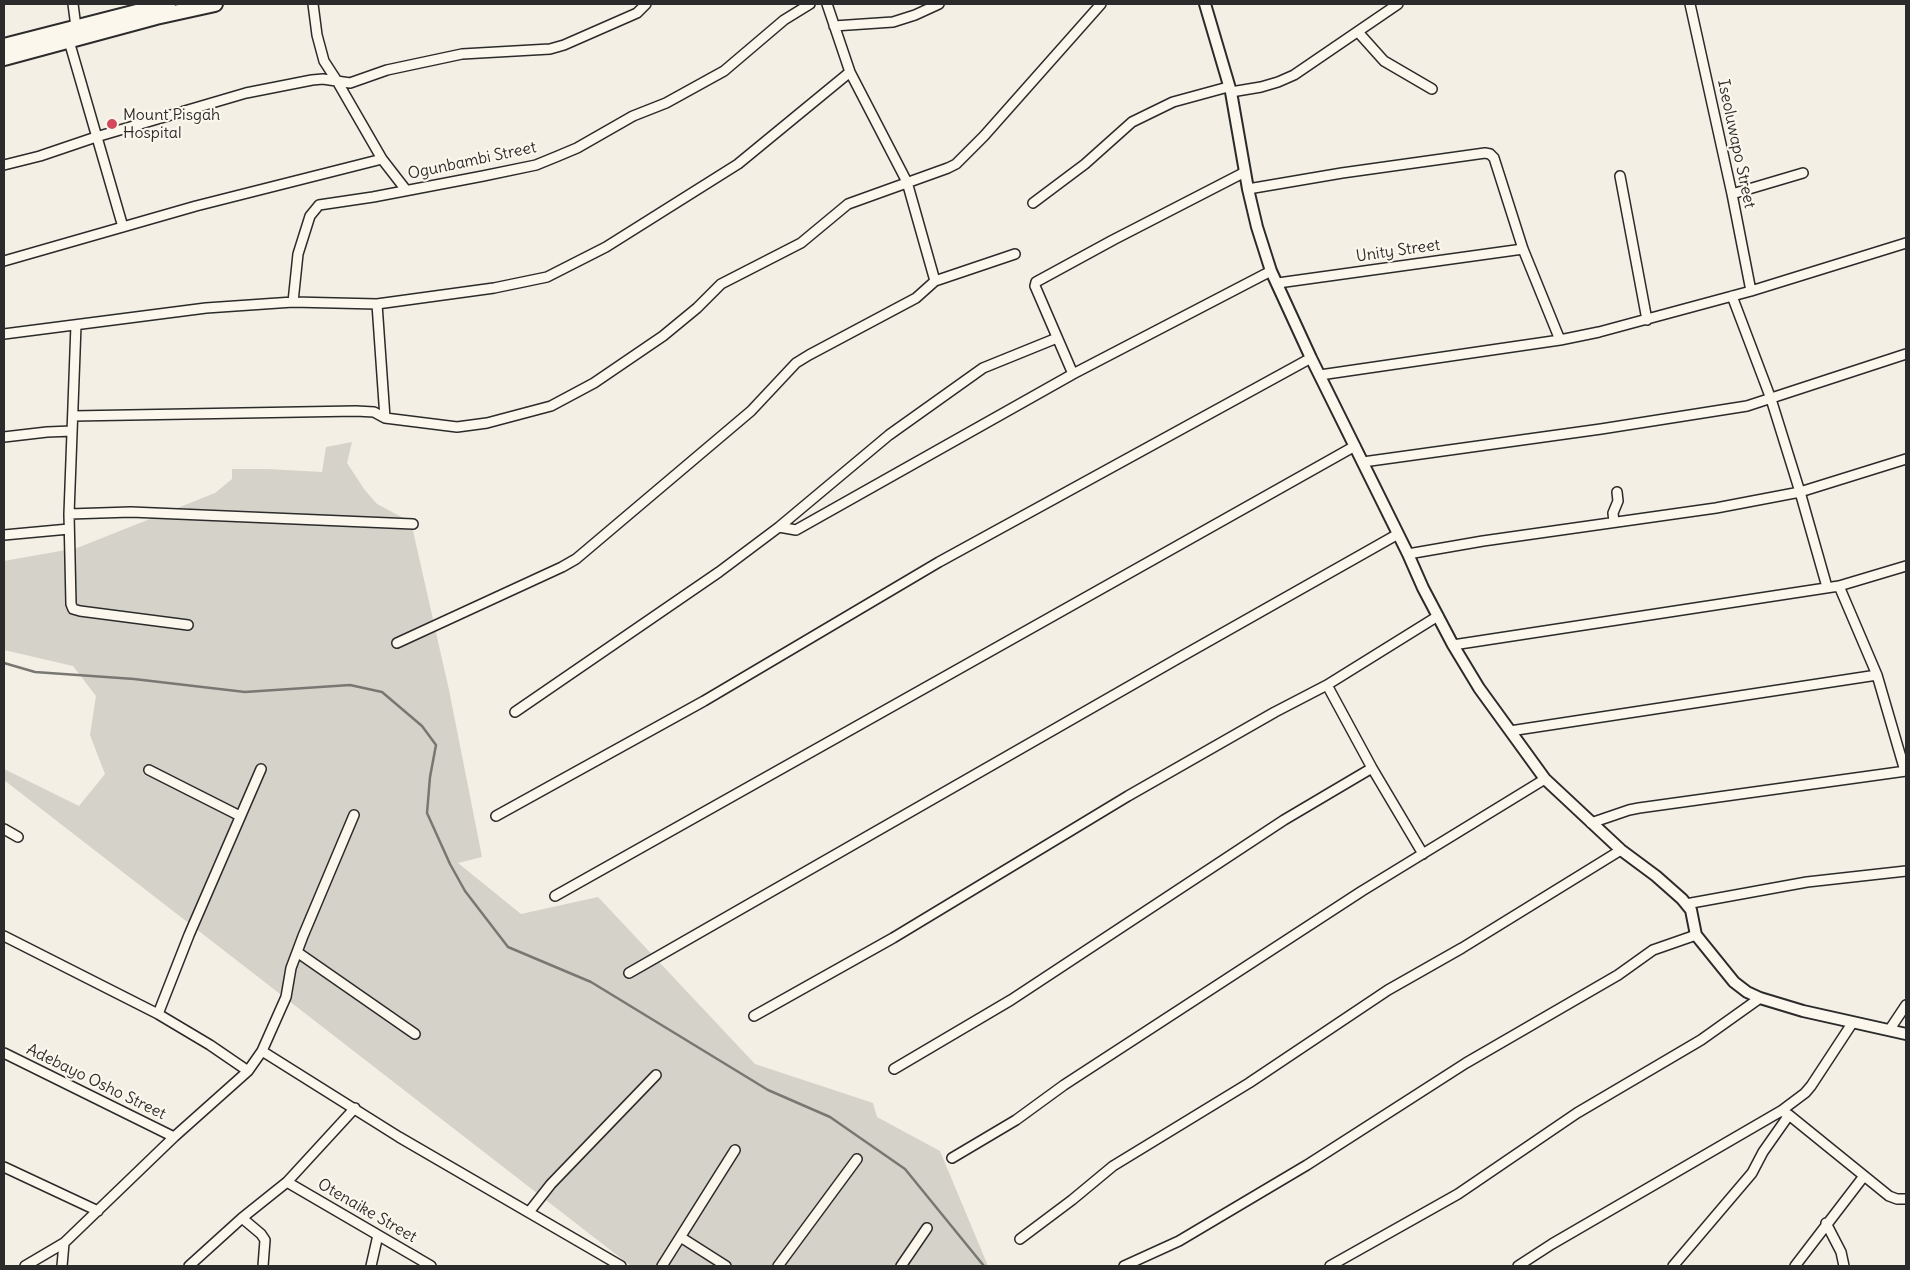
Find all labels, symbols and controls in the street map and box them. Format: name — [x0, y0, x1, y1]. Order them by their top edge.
street label: Iseoluwapo Street — [1713, 78, 1759, 210]
place label: Mount Pisgah Hospital — [123, 105, 220, 143]
marker: Mount Pisgah Hospital — [105, 117, 119, 131]
street label: Ogunbambi Street — [406, 138, 538, 184]
street label: Unity Street — [1355, 236, 1441, 266]
street label: Adebayo Osho Street — [23, 1040, 169, 1124]
street label: Otenaike Street — [314, 1175, 420, 1247]

